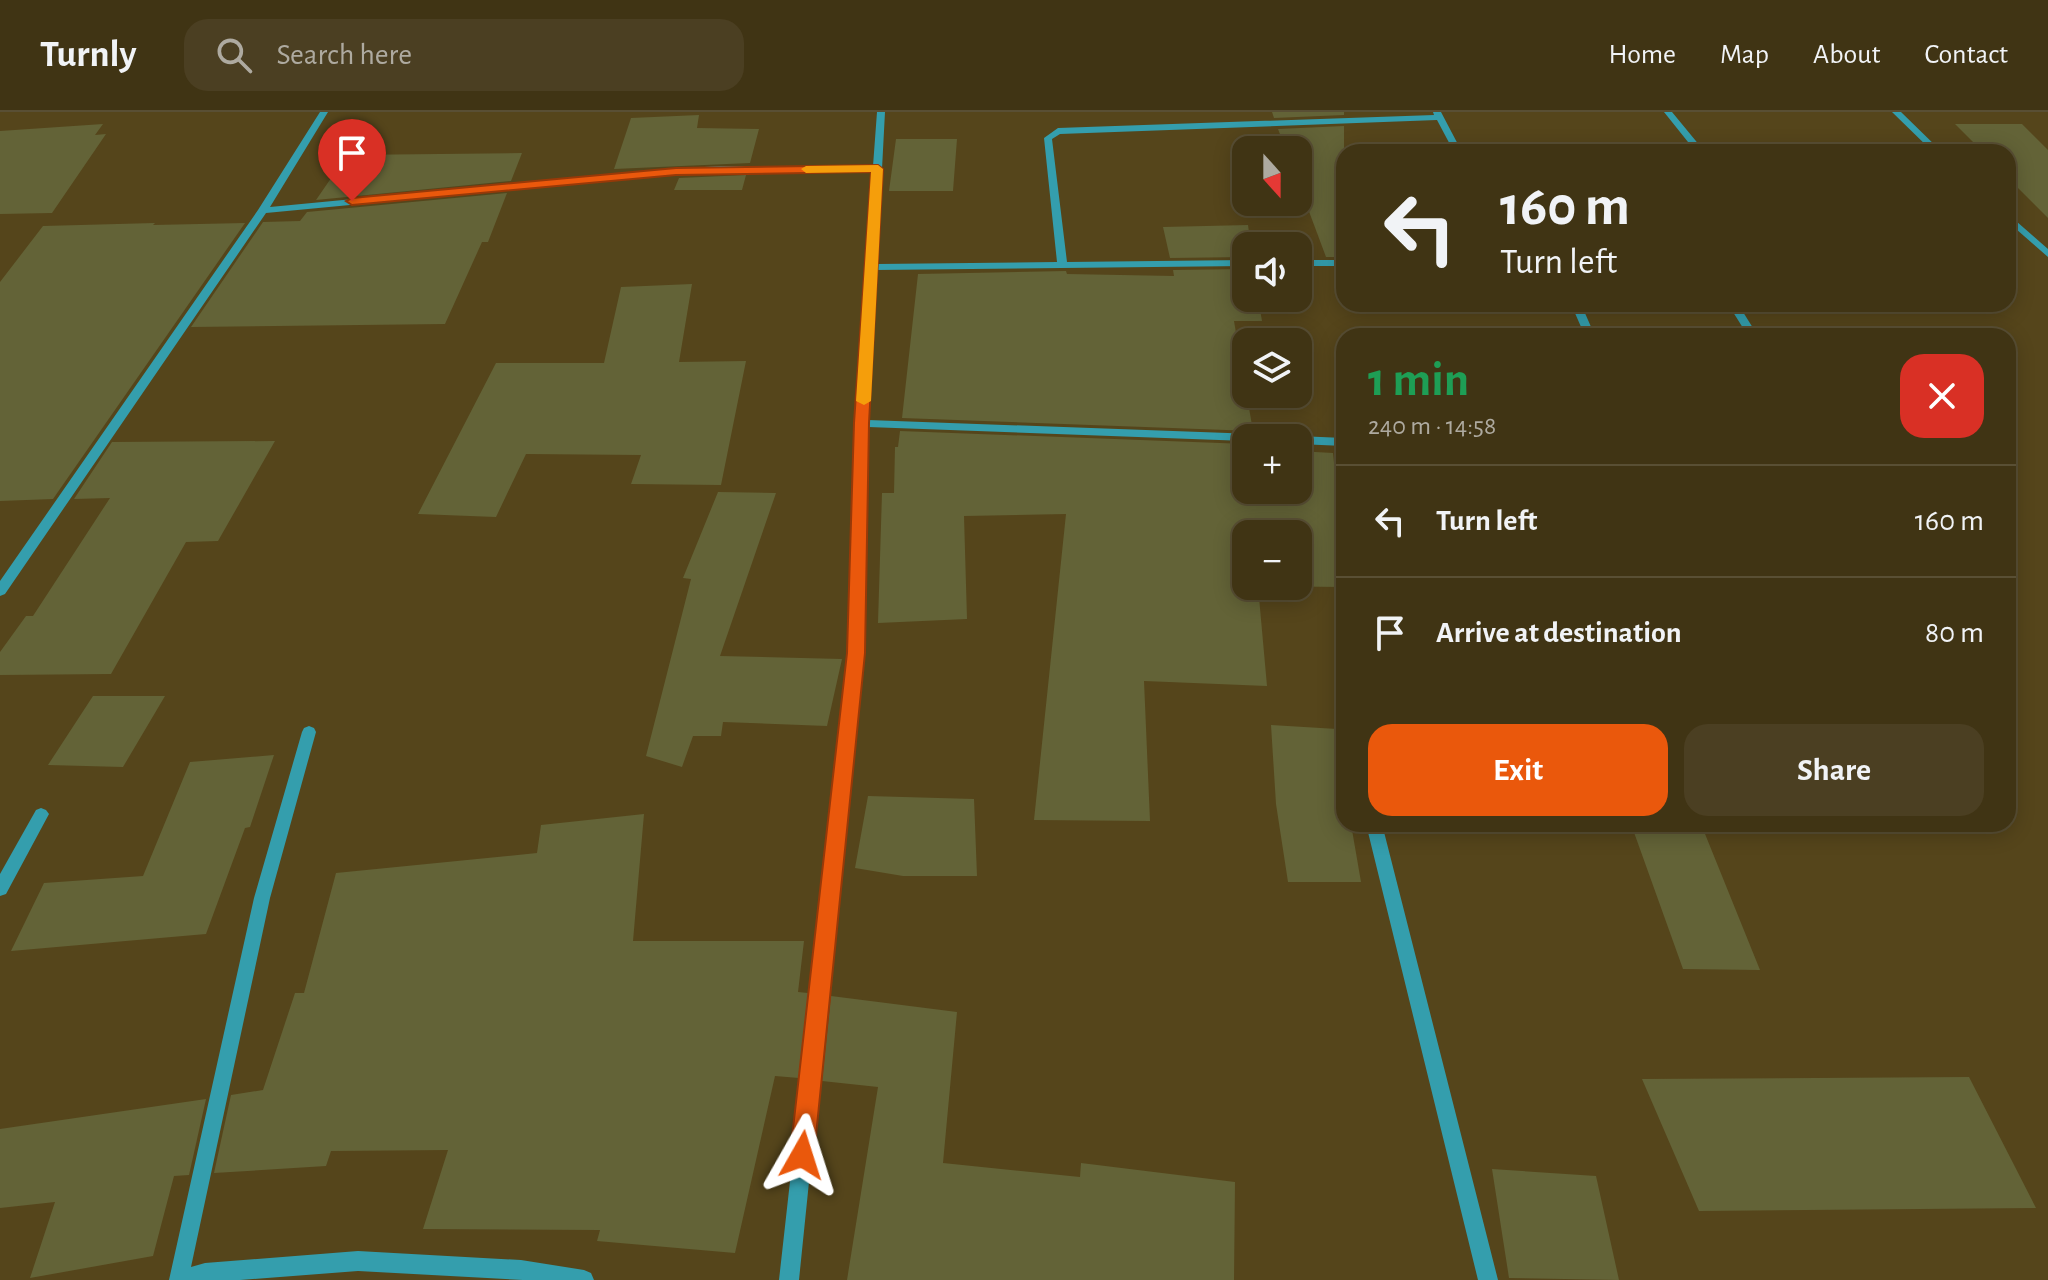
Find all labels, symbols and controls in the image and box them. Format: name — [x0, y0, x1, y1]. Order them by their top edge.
search box — [184, 19, 744, 91]
icon: search — [212, 33, 256, 77]
text: Turnly — [40, 36, 136, 74]
text: Search here — [276, 40, 412, 70]
text: Home — [1609, 41, 1676, 69]
text: Map — [1720, 41, 1769, 69]
text: About — [1813, 41, 1881, 69]
text: Contact — [1925, 41, 2008, 69]
pin — [318, 119, 386, 201]
icon: arrive — [330, 131, 374, 175]
north arrow — [1232, 136, 1312, 216]
map controls — [1232, 136, 1312, 600]
icon: left — [1368, 176, 1472, 280]
text: 160 m — [1500, 179, 1630, 235]
button: sound — [1232, 232, 1312, 312]
text: Turn left — [1500, 244, 1617, 280]
button: layers — [1232, 328, 1312, 408]
button: close — [1900, 354, 1984, 438]
text: 1 min — [1368, 357, 1469, 405]
text: 240 m · 14:58 — [1368, 413, 1496, 439]
button: + — [1232, 424, 1312, 504]
icon: left — [1368, 499, 1412, 543]
text: Turn left — [1436, 506, 1537, 536]
text: 160 m — [1915, 506, 1984, 536]
button: − — [1232, 520, 1312, 600]
icon: arrive — [1368, 611, 1412, 655]
text: Arrive at destination — [1436, 618, 1682, 648]
text: 80 m — [1925, 618, 1984, 648]
button: Exit — [1368, 724, 1668, 816]
button: Share — [1684, 724, 1984, 816]
position arrow — [760, 1113, 844, 1197]

